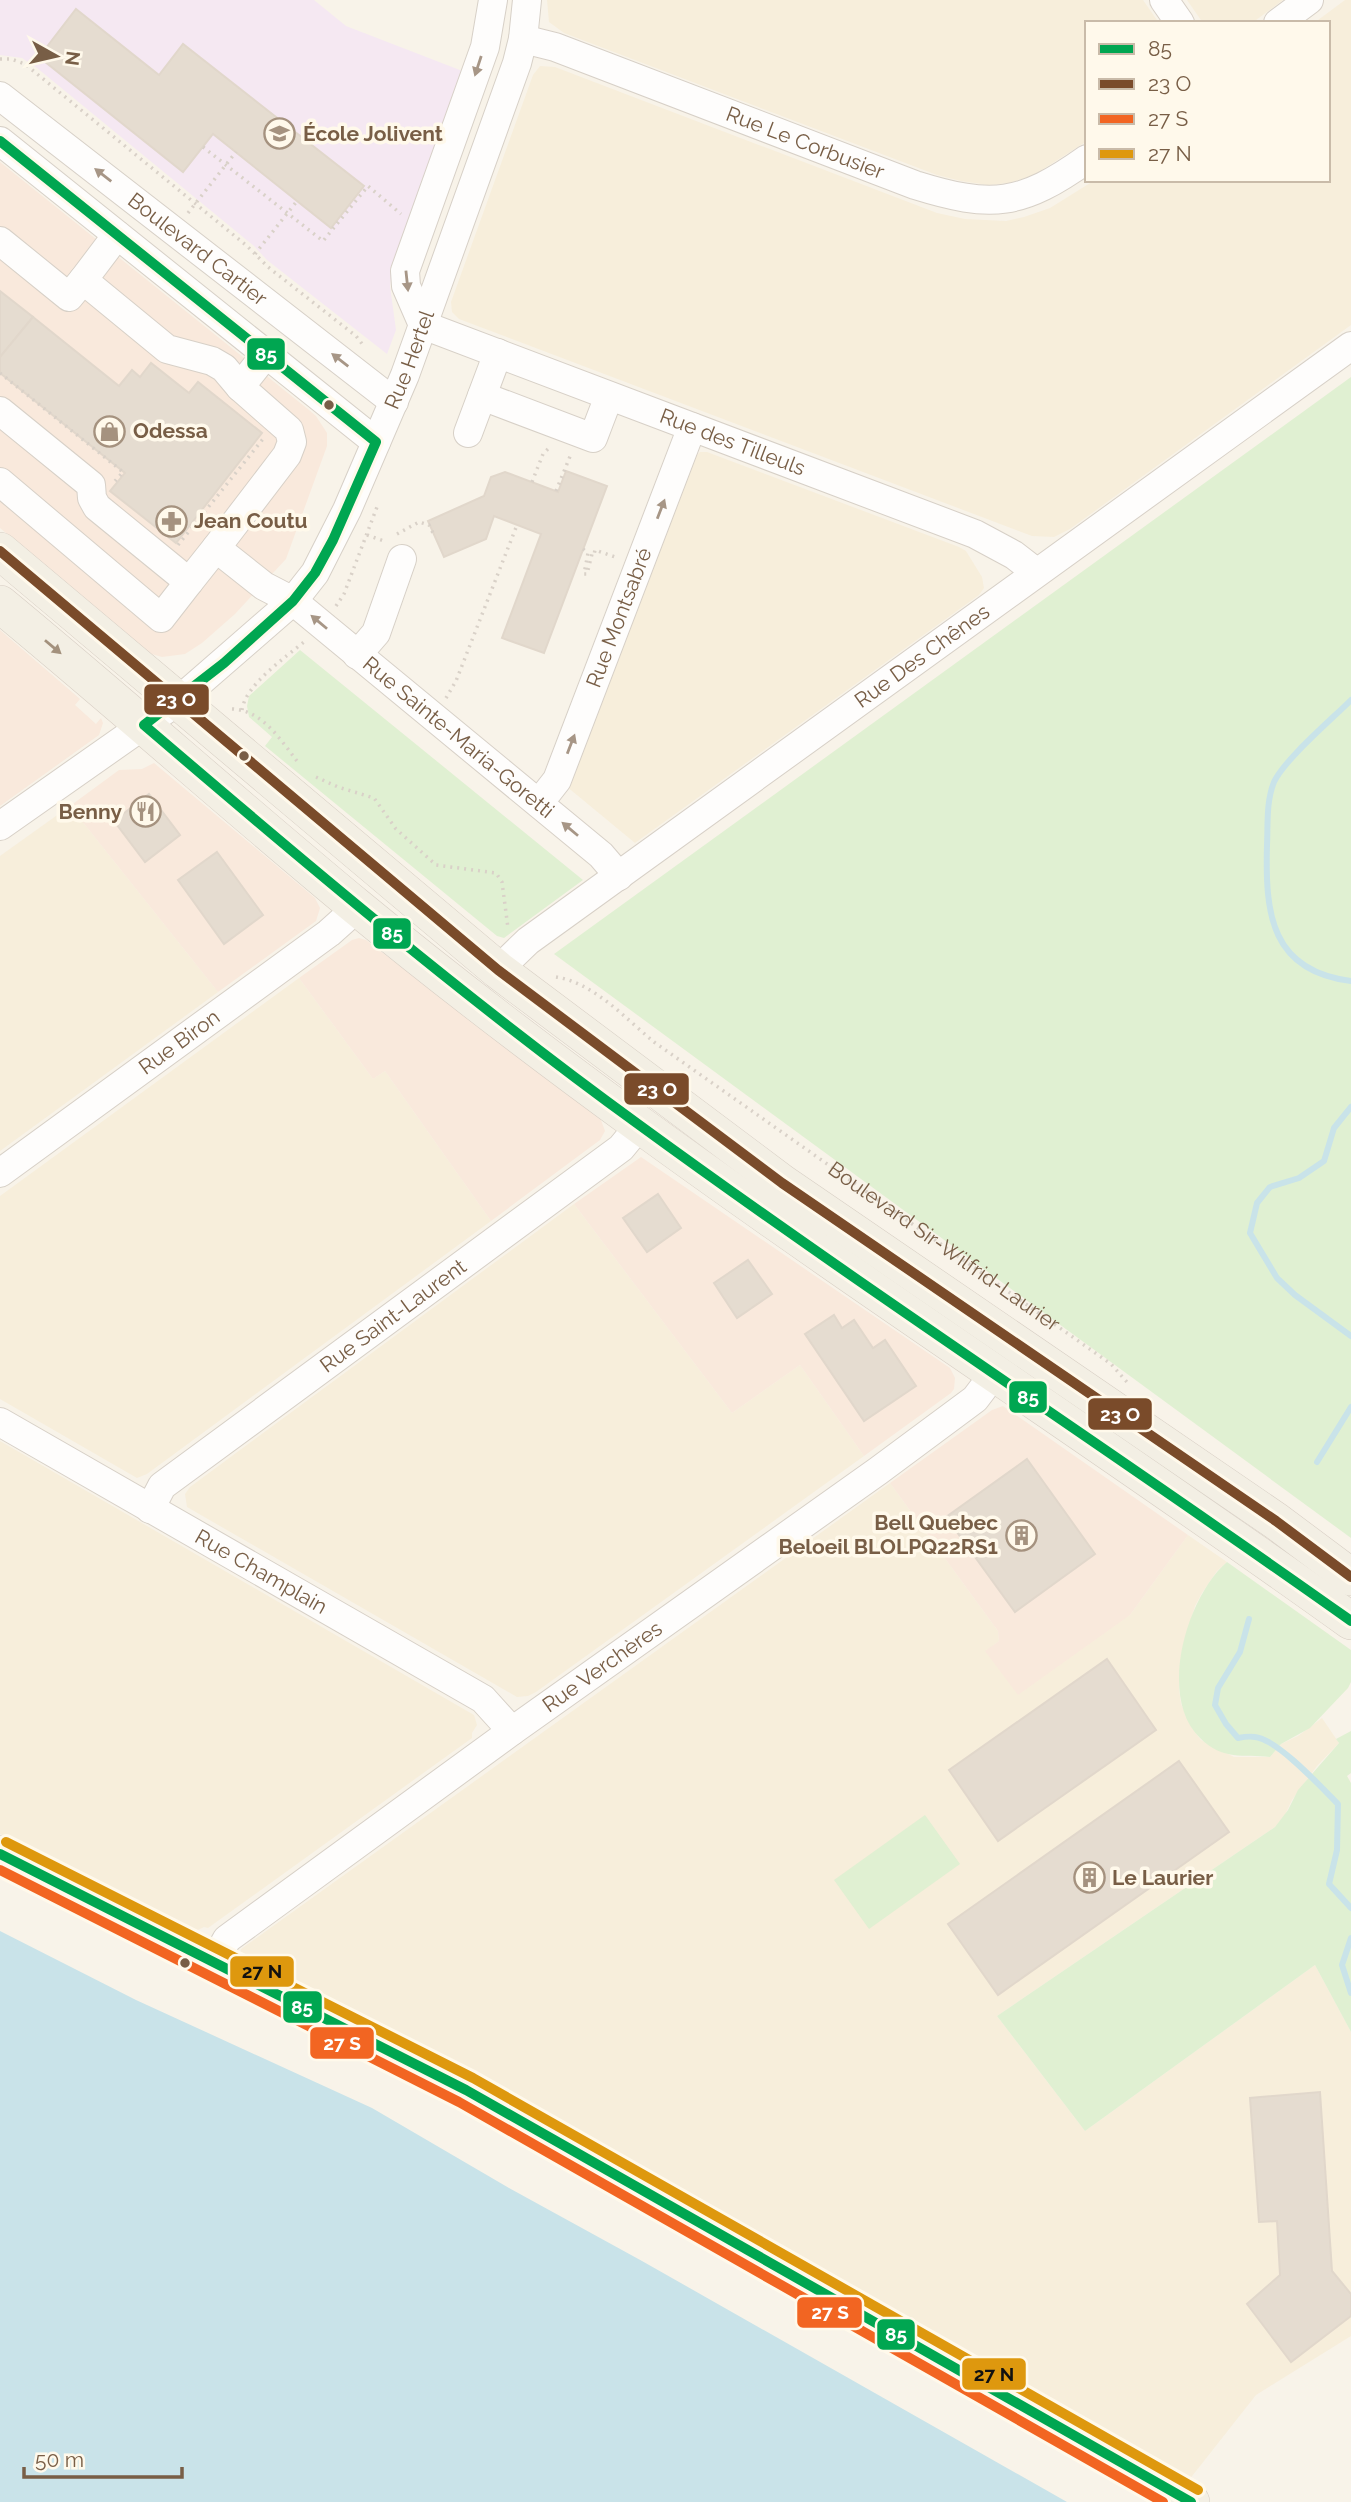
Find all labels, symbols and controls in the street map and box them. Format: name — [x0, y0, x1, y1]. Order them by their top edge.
north arrow — [21, 21, 91, 91]
legend — [1085, 21, 1330, 182]
text: 85 — [1148, 36, 1172, 61]
text: N — [61, 50, 85, 67]
one-way arrow — [472, 56, 483, 77]
text: 23 O — [1148, 71, 1191, 96]
street label: Rue Le Corbusier — [723, 101, 889, 184]
text: 27 S — [1148, 106, 1189, 131]
school or university icon: École Jolivent — [263, 117, 297, 151]
place label: École Jolivent — [303, 121, 443, 146]
text: 27 N — [1148, 141, 1192, 166]
one-way arrow — [94, 169, 112, 183]
street label: Boulevard Cartier — [123, 187, 273, 311]
one-way arrow — [402, 270, 413, 292]
street label: Rue Hertel — [379, 307, 439, 413]
line badge: 85 — [246, 337, 286, 371]
text: 85 — [255, 343, 277, 365]
one-way arrow — [332, 353, 350, 368]
unlabelled marker — [322, 398, 336, 412]
street label: Rue des Tilleuls — [656, 403, 809, 481]
shop icon: Odessa — [93, 414, 127, 448]
place label: Odessa — [133, 418, 208, 443]
one-way arrow — [656, 498, 667, 519]
pharmacy icon: Jean Coutu — [154, 504, 188, 538]
place label: Jean Coutu — [194, 508, 308, 533]
street label: Rue Montsabré — [581, 544, 657, 691]
street label: Rue Des Chênes — [849, 599, 994, 713]
one-way arrow — [310, 615, 328, 630]
one-way arrow — [43, 640, 61, 655]
street label: Rue Sainte-Maria-Goretti — [358, 651, 559, 823]
line badge: 23 O — [143, 683, 210, 716]
text: 23 O — [156, 688, 196, 710]
one-way arrow — [565, 733, 576, 754]
unlabelled marker — [237, 749, 251, 763]
restaurant icon: Benny — [128, 795, 162, 829]
place label: Benny — [58, 799, 122, 824]
one-way arrow — [562, 822, 579, 837]
line badge: 85 — [372, 917, 412, 950]
text: 85 — [381, 922, 403, 944]
street label: Rue Biron — [134, 1004, 224, 1080]
line badge: 23 O — [623, 1072, 690, 1106]
text: 23 O — [637, 1078, 677, 1100]
street label: Boulevard Sir-Wilfrid-Laurier — [824, 1156, 1066, 1337]
street label: Rue Saint-Laurent — [315, 1253, 471, 1377]
line badge: 85 — [1008, 1380, 1048, 1414]
text: 85 — [1017, 1386, 1039, 1408]
line badge: 23 O — [1087, 1397, 1153, 1431]
text: 23 O — [1100, 1403, 1140, 1425]
place label: Bell Quebec Beloeil BLOLPQ22RS1 — [779, 1510, 998, 1559]
building icon: Bell Quebec Beloeil BLOLPQ22RS1 — [1004, 1518, 1038, 1552]
street label: Rue Champlain — [191, 1524, 332, 1619]
street label: Rue Verchères — [537, 1615, 667, 1717]
building icon: Le Laurier — [1072, 1861, 1106, 1895]
place label: Le Laurier — [1112, 1865, 1213, 1890]
line badge: 27 N — [229, 1955, 295, 1988]
unlabelled marker — [178, 1956, 192, 1970]
text: 27 N — [242, 1960, 282, 1982]
line badge: 85 — [282, 1990, 323, 2024]
text: 85 — [291, 1996, 313, 2018]
line badge: 27 S — [309, 2026, 375, 2060]
text: 27 S — [323, 2032, 361, 2054]
line badge: 27 S — [796, 2296, 863, 2329]
text: 27 S — [811, 2301, 849, 2323]
line badge: 85 — [876, 2318, 916, 2351]
text: 85 — [885, 2323, 907, 2345]
line badge: 27 N — [961, 2357, 1027, 2391]
text: 27 N — [974, 2363, 1014, 2385]
scale bar — [24, 2436, 182, 2480]
text: 50 m — [35, 2447, 84, 2472]

